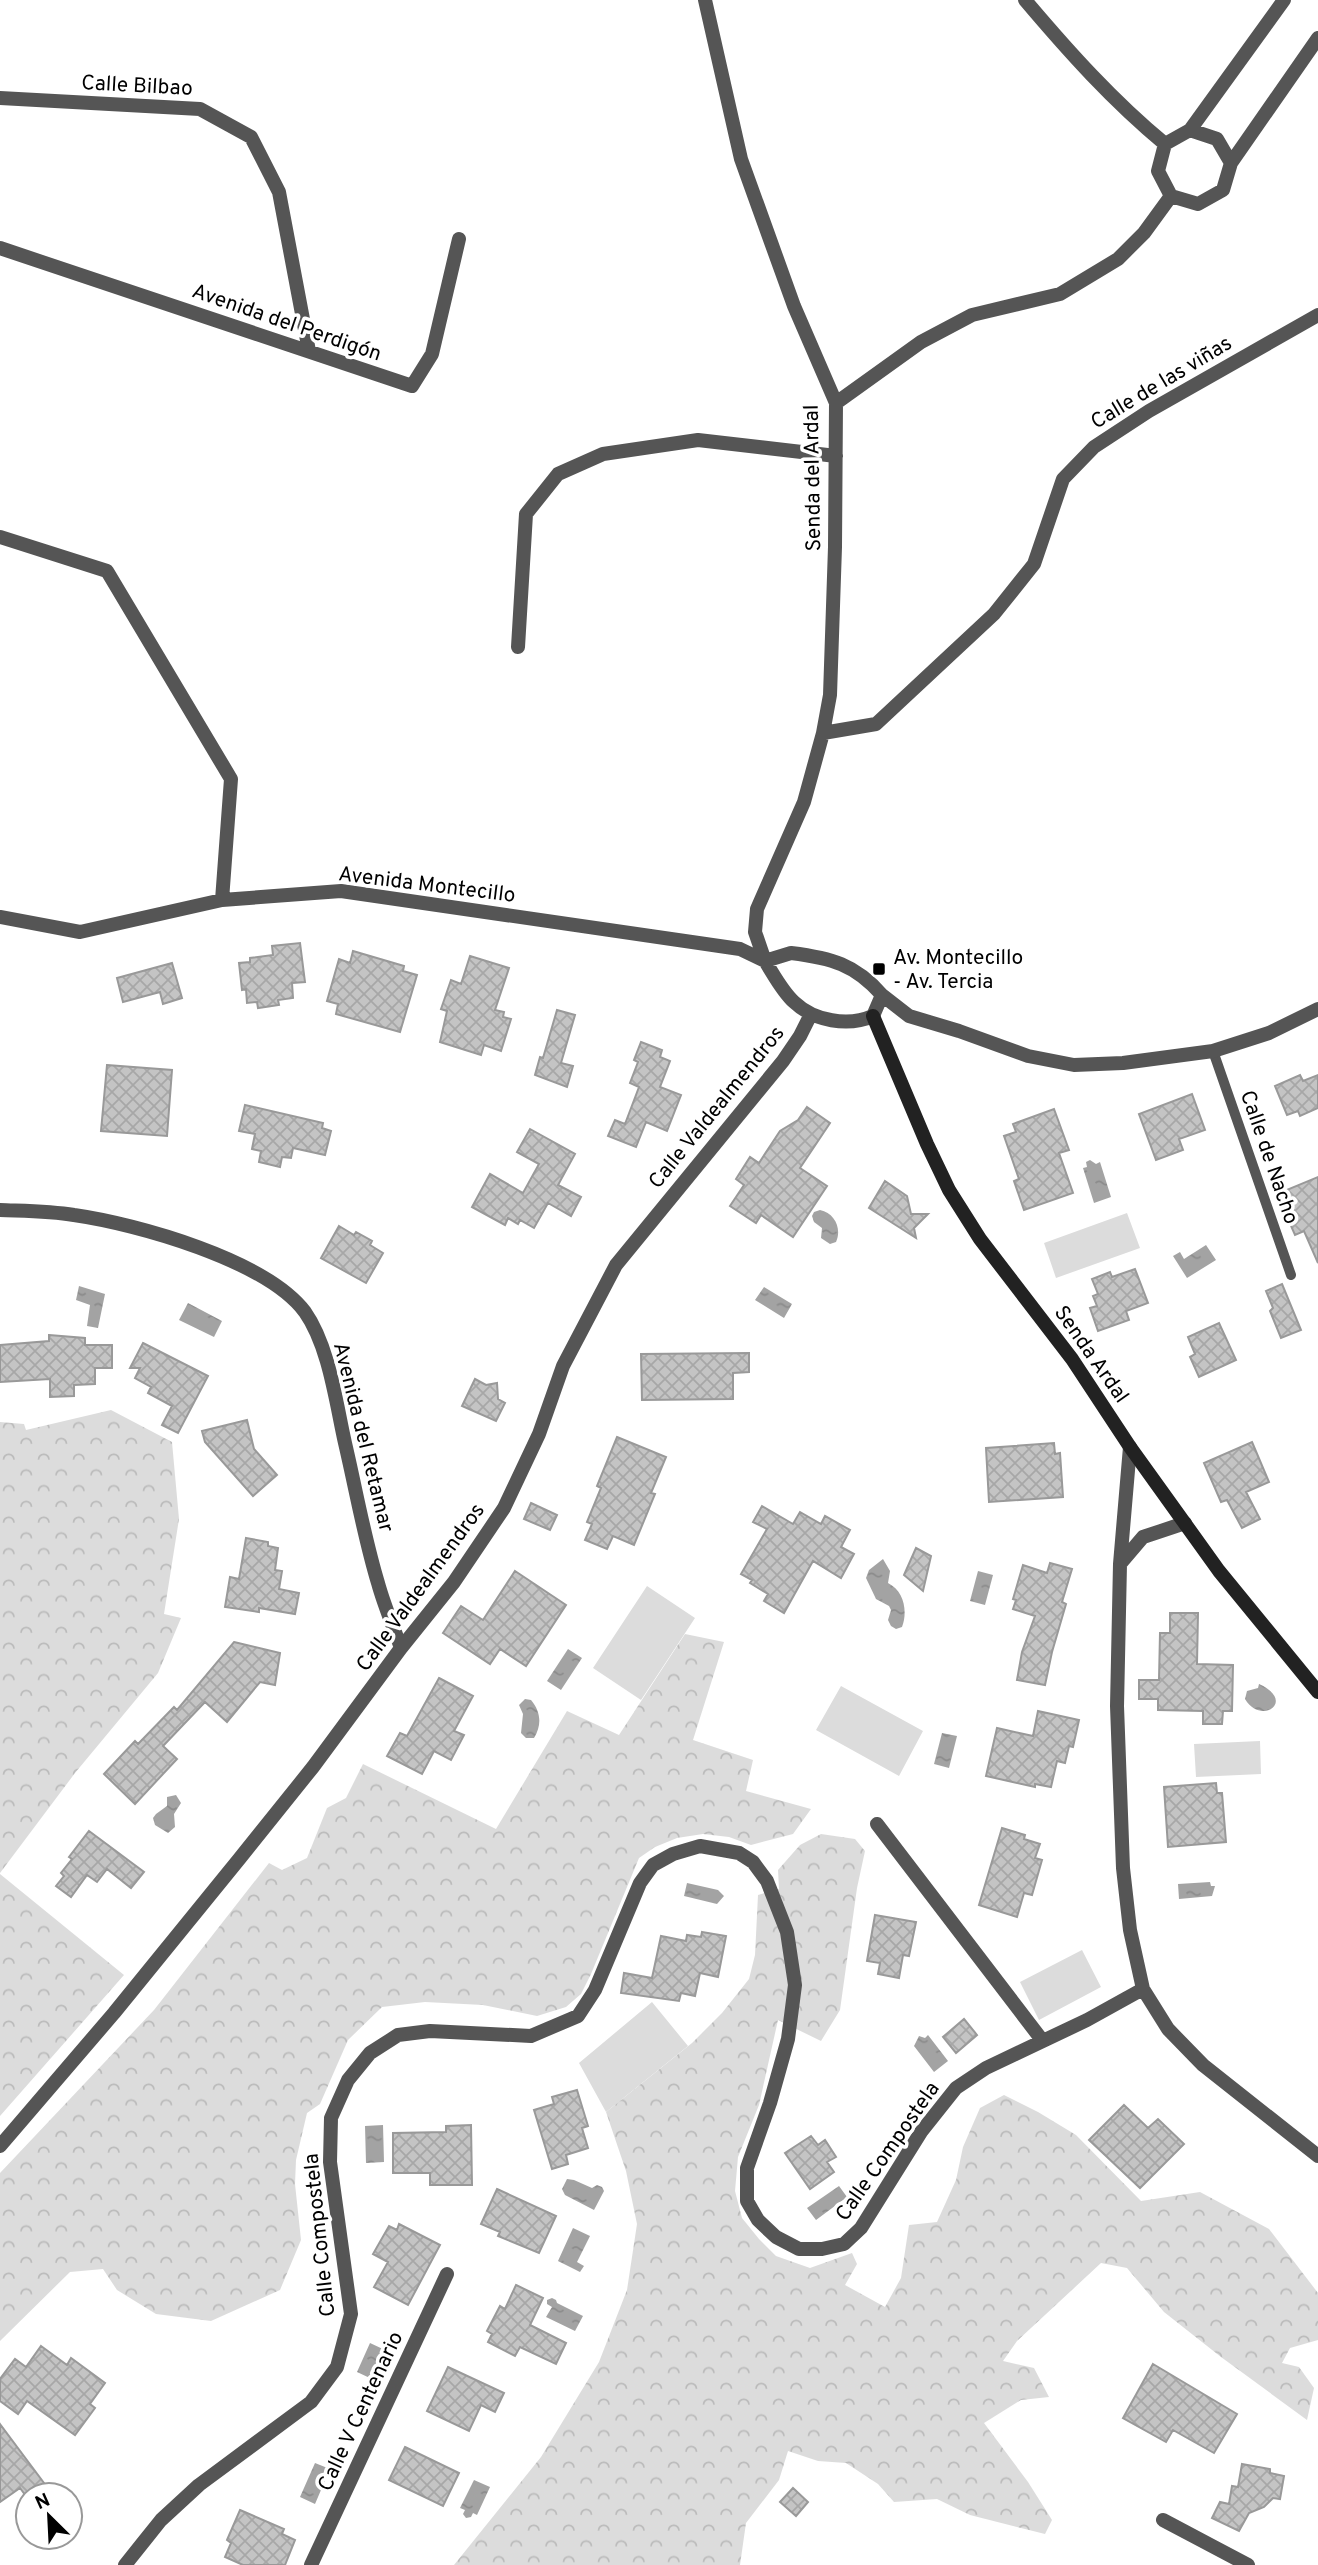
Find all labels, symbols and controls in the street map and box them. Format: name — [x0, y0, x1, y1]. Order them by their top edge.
street label: Calle Bilbao — [80, 70, 193, 103]
street label: Avenida del Perdigón — [188, 278, 385, 369]
street label: Calle de las viñas — [1086, 330, 1237, 436]
street label: Senda del Ardal — [799, 404, 828, 551]
street label: Avenida Montecillo — [337, 861, 517, 910]
place label: Av. Montecillo - Av. Tercia — [893, 945, 1023, 996]
marker: Av. Montecillo - Av. Tercia — [871, 961, 887, 977]
street label: Calle Valdealmendros — [643, 1021, 791, 1195]
street label: Calle de Nacho — [1233, 1087, 1304, 1228]
street label: Senda Ardal — [1047, 1301, 1134, 1409]
street label: Avenida del Retamar — [326, 1340, 399, 1535]
street label: Calle Valdealmendros — [351, 1498, 491, 1677]
street label: Calle Compostela — [830, 2077, 946, 2227]
street label: Calle Compostela — [298, 2152, 342, 2318]
street label: Calle V Centenario — [313, 2327, 410, 2496]
north arrow — [14, 2481, 84, 2551]
text: N — [32, 2489, 54, 2516]

